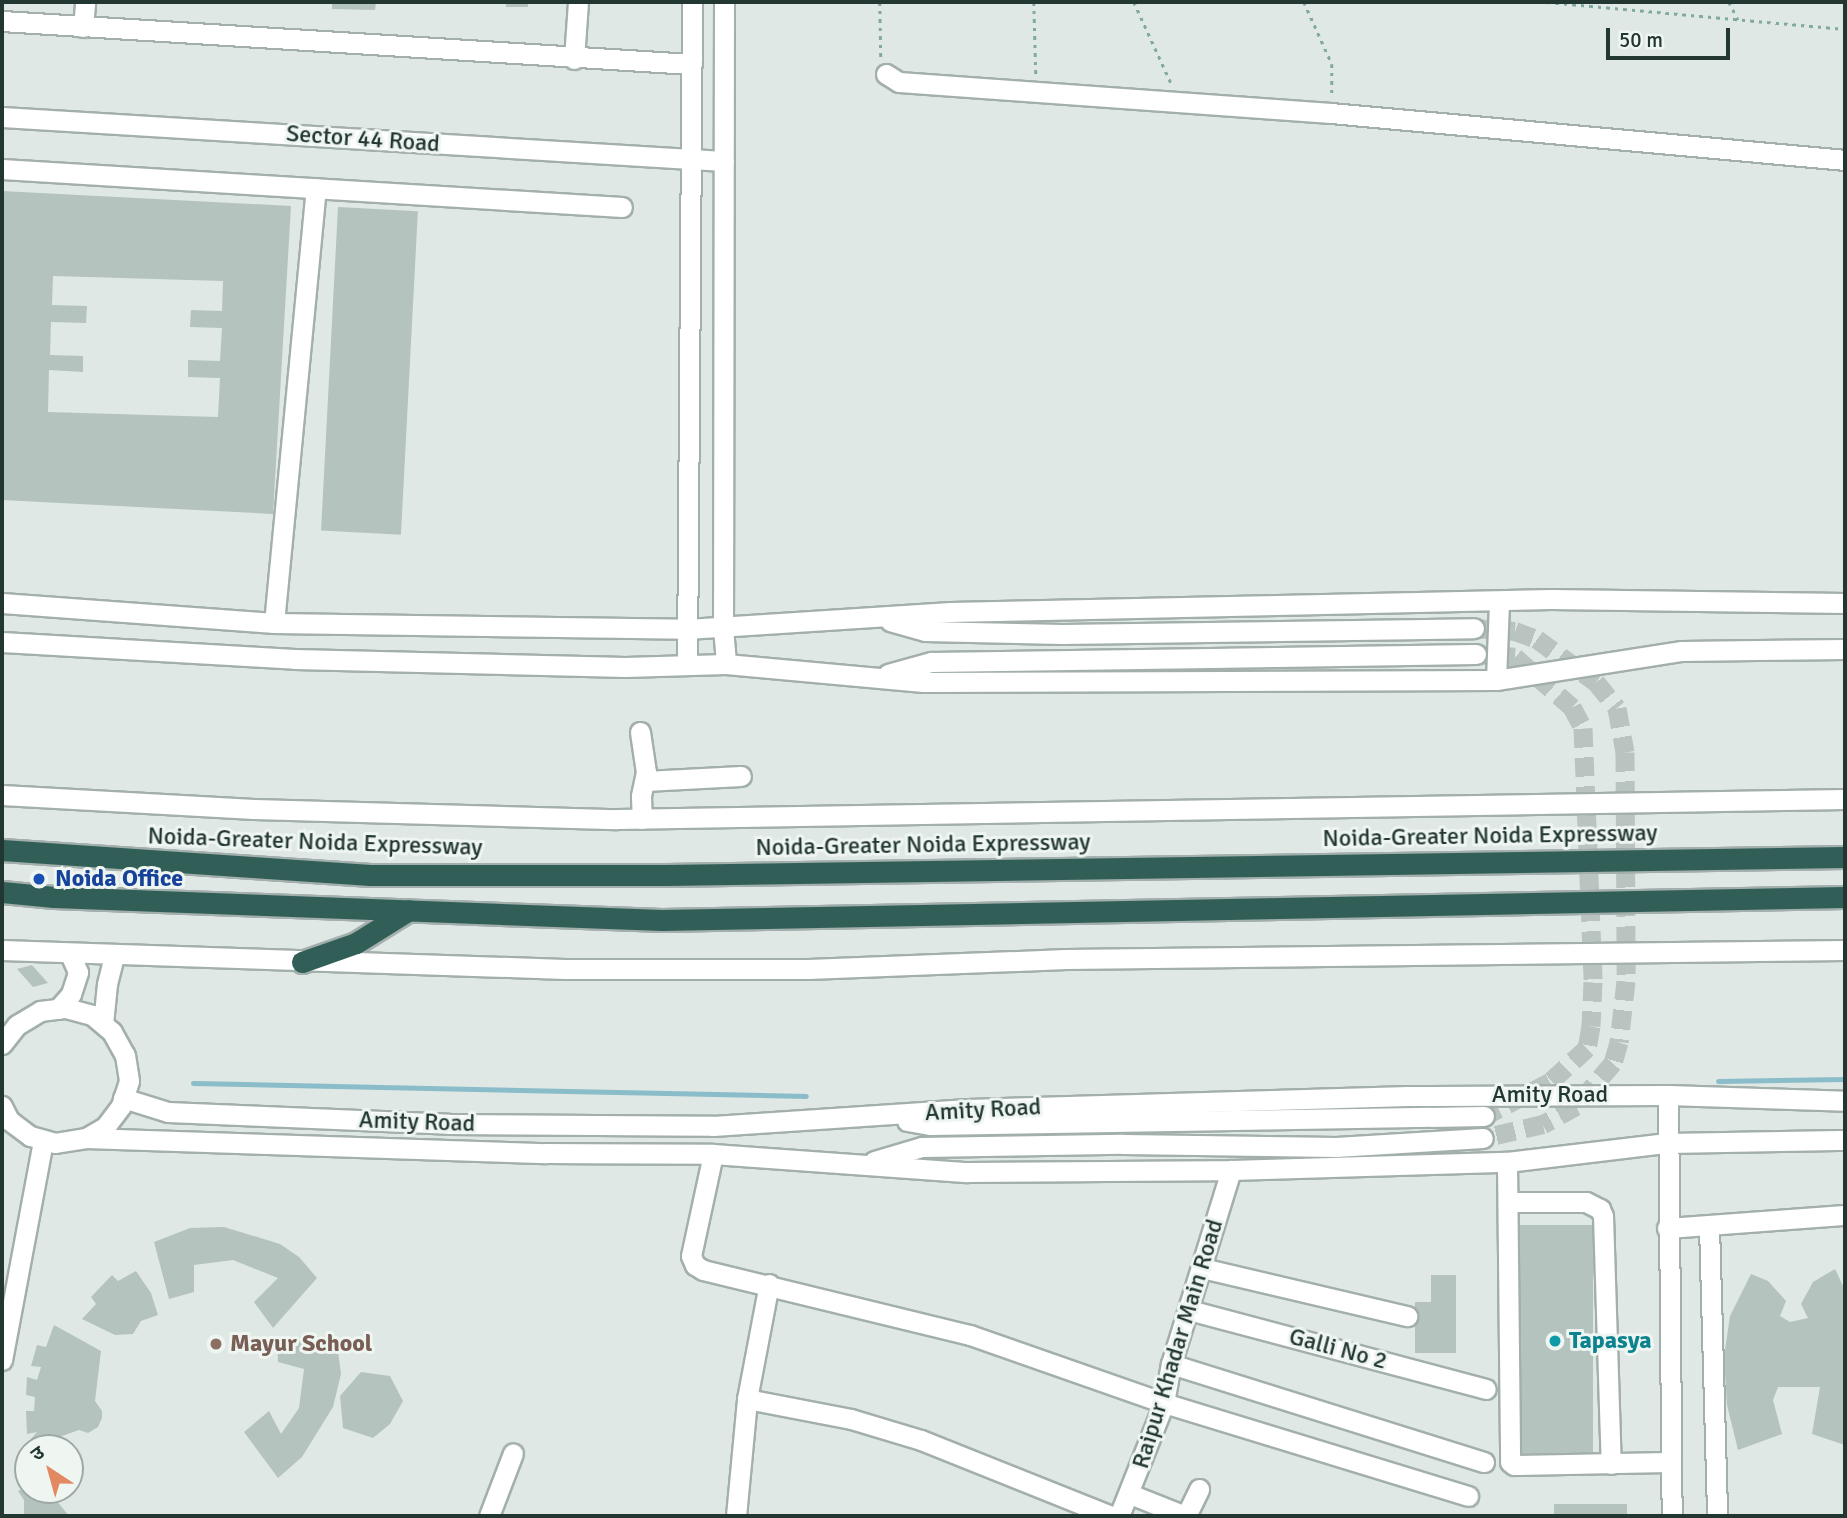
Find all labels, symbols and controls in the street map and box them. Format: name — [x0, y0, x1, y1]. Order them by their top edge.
scale bar — [1609, 14, 1733, 58]
text: 50 m — [1619, 27, 1663, 53]
street label: Sector 44 Road — [285, 119, 441, 159]
street label: Noida-Greater Noida Expressway — [1322, 819, 1658, 853]
street label: Noida-Greater Noida Expressway — [147, 822, 483, 862]
street label: Noida-Greater Noida Expressway — [755, 828, 1091, 862]
place label: Noida Office — [55, 865, 183, 893]
marker: Noida Office — [29, 869, 49, 889]
street label: Amity Road — [1492, 1081, 1608, 1109]
street label: Amity Road — [924, 1093, 1042, 1127]
street label: Amity Road — [358, 1106, 476, 1138]
street label: Raipur Khadar Main Road — [1126, 1216, 1230, 1472]
street label: Galli No 2 — [1286, 1322, 1390, 1376]
place label: Tapasya — [1569, 1327, 1652, 1355]
place label: Mayur School — [230, 1330, 372, 1358]
marker: Tapasya — [1547, 1333, 1563, 1349]
marker: Mayur School — [208, 1336, 224, 1352]
north arrow — [14, 1434, 84, 1504]
text: उ — [26, 1441, 49, 1467]

